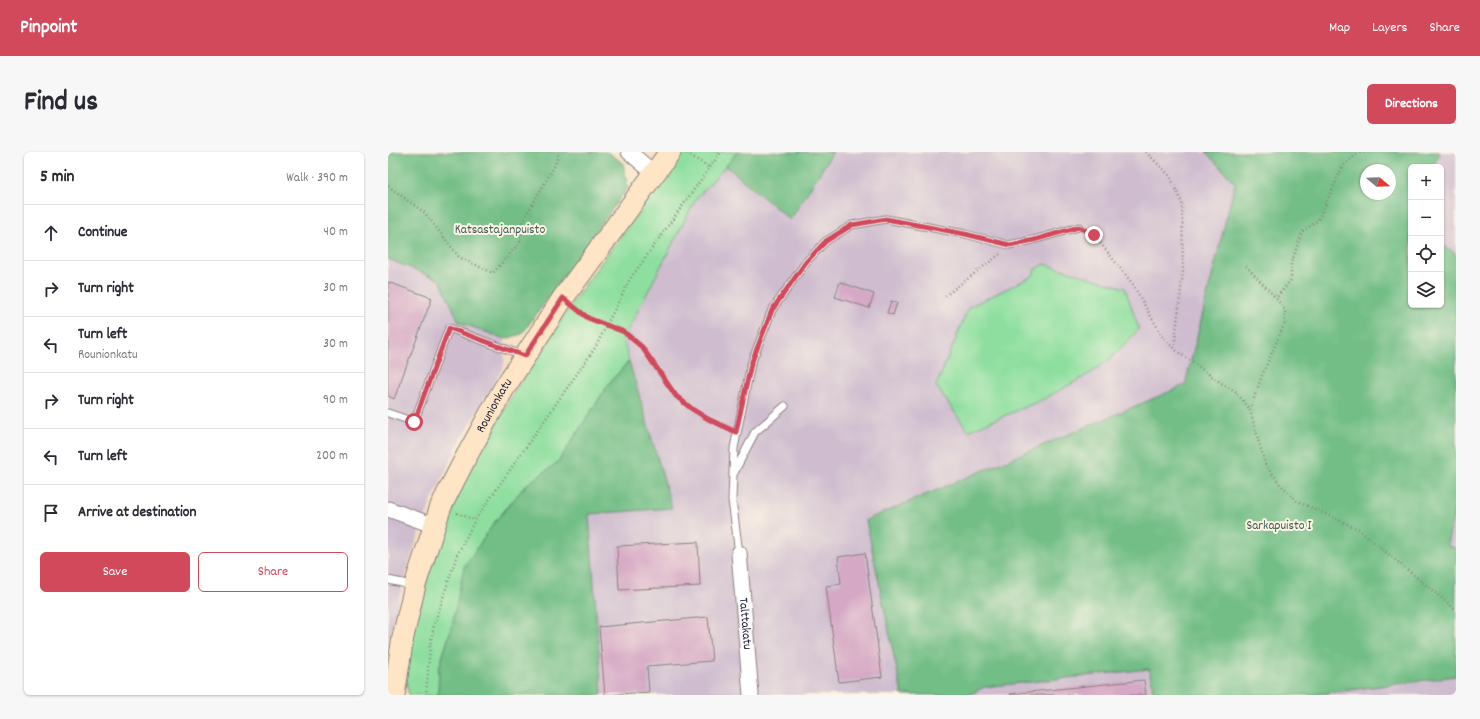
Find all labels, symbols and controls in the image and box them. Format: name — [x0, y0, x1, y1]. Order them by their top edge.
text: Pinpoint — [20, 15, 77, 42]
text: Map — [1329, 18, 1350, 38]
text: Layers — [1372, 18, 1407, 38]
text: Share — [1429, 18, 1460, 38]
text: Find us — [24, 84, 98, 124]
button: Directions — [1367, 84, 1456, 124]
north arrow — [1360, 164, 1396, 200]
map controls — [1408, 164, 1444, 308]
button: + — [1408, 164, 1444, 200]
text: 5 min — [40, 166, 74, 190]
text: Walk · 390 m — [286, 169, 348, 188]
button: − — [1408, 200, 1444, 236]
park label: Katsastajanpuisto — [455, 221, 545, 240]
icon: ahead — [40, 222, 62, 244]
text: Continue — [78, 222, 127, 244]
text: 40 m — [324, 223, 348, 242]
route end — [1085, 226, 1103, 244]
button: locate — [1408, 236, 1444, 272]
button: layers — [1408, 272, 1444, 308]
icon: right — [40, 278, 62, 300]
text: Turn right — [78, 278, 134, 300]
text: 30 m — [323, 279, 348, 298]
text: Turn left — [78, 324, 127, 346]
icon: left — [40, 334, 62, 356]
text: 30 m — [323, 335, 348, 354]
text: Rounionkatu — [78, 346, 138, 365]
street label: Rounionkatu — [472, 375, 518, 436]
icon: right — [40, 390, 62, 412]
text: Turn right — [78, 390, 134, 412]
text: 90 m — [323, 391, 348, 410]
route start — [405, 413, 423, 431]
icon: left — [40, 446, 62, 468]
text: Turn left — [78, 446, 127, 468]
text: 200 m — [316, 447, 348, 466]
icon: arrive — [40, 502, 62, 524]
text: Arrive at destination — [78, 502, 196, 524]
park label: Sarkapuisto I — [1246, 517, 1312, 536]
button: Save — [40, 552, 190, 592]
button: Share — [198, 552, 348, 592]
street label: Talttakatu — [733, 597, 757, 650]

